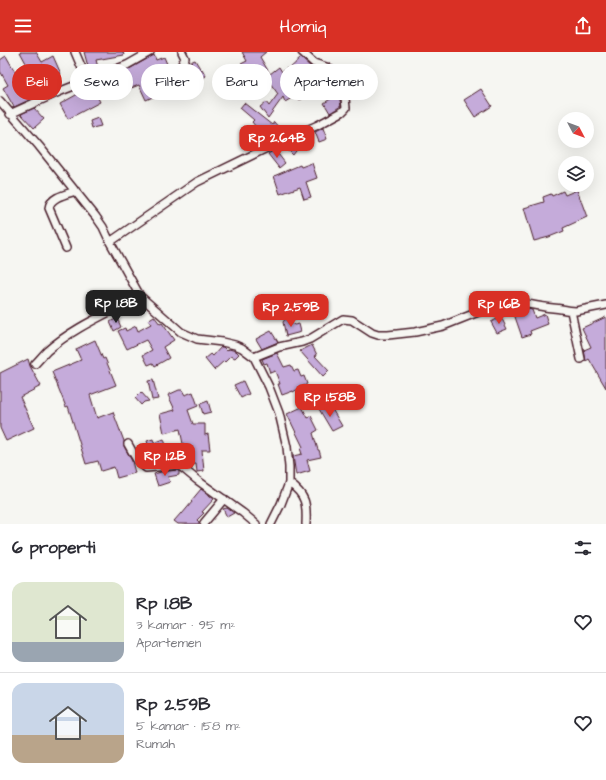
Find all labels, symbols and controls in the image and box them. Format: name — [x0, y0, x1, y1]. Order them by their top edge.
text: Homiq — [279, 14, 327, 39]
icon: menu — [12, 15, 34, 37]
icon: share — [572, 15, 594, 37]
chip: Beli — [12, 64, 62, 100]
chip: Sewa — [70, 64, 133, 100]
chip: Filter — [141, 64, 204, 100]
chip: Baru — [212, 64, 272, 100]
chip: Apartemen — [280, 64, 378, 100]
north arrow — [558, 112, 594, 148]
map controls — [558, 112, 594, 192]
pin: Rp 2.64B — [236, 125, 318, 159]
text: Rp 2.64B — [248, 129, 306, 147]
button: layers — [558, 156, 594, 192]
pin: Rp 1.8B — [79, 290, 153, 324]
pin: Rp 1.6B — [462, 291, 536, 325]
text: Rp 1.8B — [95, 294, 137, 312]
pin: Rp 2.59B — [250, 294, 332, 328]
text: Rp 1.6B — [478, 295, 520, 313]
text: Rp 2.59B — [263, 298, 319, 316]
pin: Rp 1.58B — [289, 384, 371, 418]
text: Rp 1.58B — [304, 388, 356, 406]
pin: Rp 1.2B — [128, 443, 202, 477]
text: Rp 1.2B — [144, 447, 186, 465]
text: 6 properti — [12, 536, 95, 560]
icon: filters — [572, 537, 594, 559]
text: Rp 1.8B — [136, 592, 192, 616]
icon: home — [44, 598, 92, 646]
icon: heart — [572, 611, 594, 633]
text: 3 kamar · 95 m² — [136, 616, 235, 634]
text: Apartemen — [136, 634, 201, 652]
text: Rp 2.59B — [136, 693, 210, 717]
icon: home — [44, 699, 92, 747]
icon: heart — [572, 712, 594, 734]
text: 5 kamar · 158 m² — [136, 717, 241, 735]
text: Rumah — [136, 735, 175, 753]

